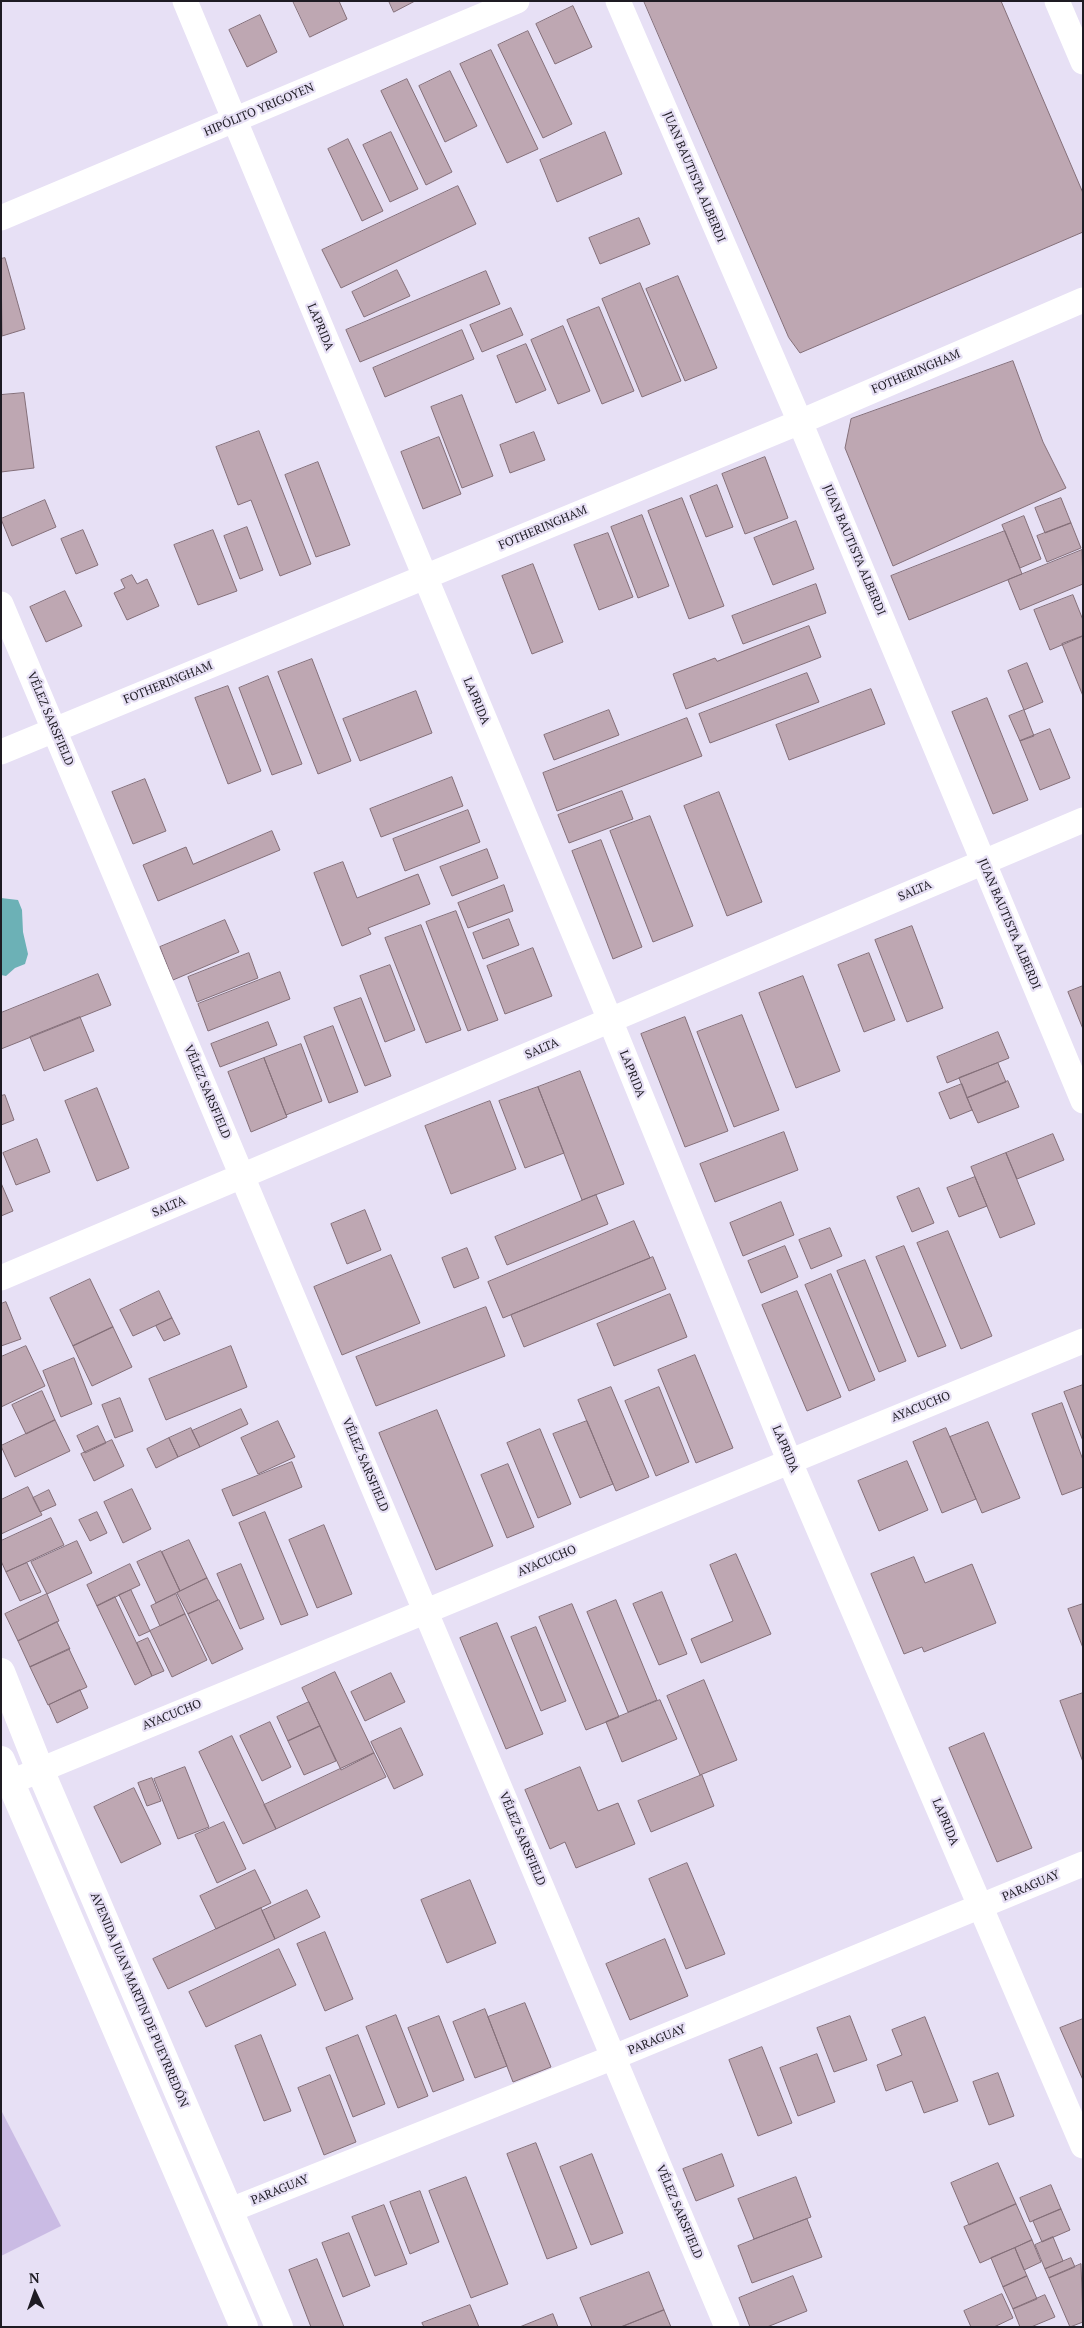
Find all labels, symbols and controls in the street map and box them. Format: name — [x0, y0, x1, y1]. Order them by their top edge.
street label: HIPÓLITO YRIGOYEN — [202, 80, 316, 140]
street label: JUAN BAUTISTA ALBERDI — [660, 109, 728, 245]
street label: LAPRIDA — [304, 301, 336, 353]
street label: FOTHERINGHAM — [870, 347, 962, 397]
street label: JUAN BAUTISTA ALBERDI — [820, 482, 888, 618]
street label: FOTHERINGHAM — [497, 503, 589, 553]
street label: FOTHERINGHAM — [121, 659, 215, 707]
street label: VÉLEZ SARSFIELD — [24, 670, 76, 768]
street label: LAPRIDA — [460, 675, 492, 727]
street label: JUAN BAUTISTA ALBERDI — [975, 856, 1043, 992]
street label: SALTA — [896, 878, 934, 904]
street label: SALTA — [523, 1036, 561, 1062]
street label: VÉLEZ SARSFIELD — [181, 1043, 233, 1141]
street label: LAPRIDA — [616, 1048, 648, 1100]
street label: SALTA — [150, 1194, 188, 1220]
street label: AYACUCHO — [889, 1389, 953, 1425]
street label: VÉLEZ SARSFIELD — [339, 1416, 391, 1514]
street label: LAPRIDA — [769, 1423, 801, 1475]
street label: AYACUCHO — [515, 1542, 579, 1580]
street label: AYACUCHO — [140, 1697, 204, 1733]
street label: VÉLEZ SARSFIELD — [496, 1790, 548, 1888]
street label: LAPRIDA — [929, 1796, 961, 1848]
street label: PARAGUAY — [1000, 1867, 1062, 1905]
street label: AVENIDA JUAN MARTIN DE PUEYRREDÓN — [87, 1890, 191, 2110]
street label: PARAGUAY — [626, 2022, 688, 2058]
street label: VÉLEZ SARSFIELD — [653, 2163, 705, 2261]
street label: PARAGUAY — [249, 2172, 311, 2208]
north arrow — [10, 2268, 60, 2318]
text: N — [28, 2268, 40, 2287]

